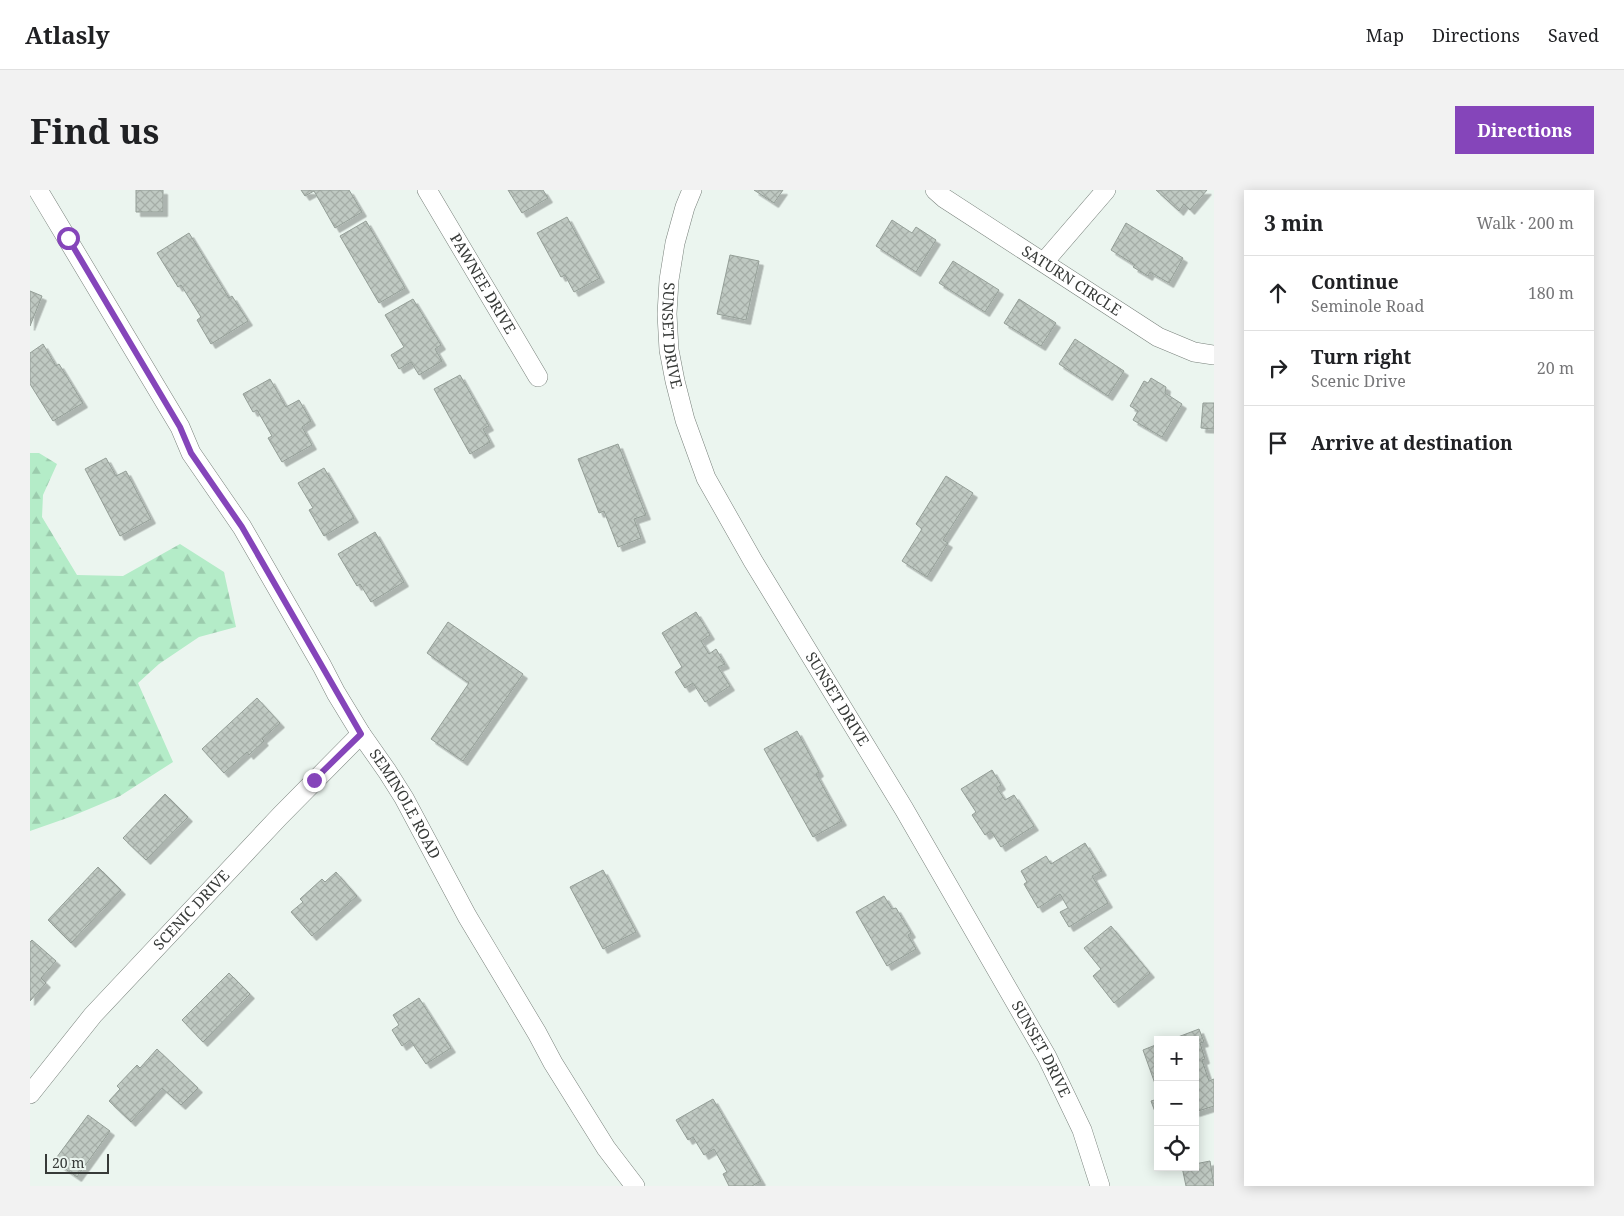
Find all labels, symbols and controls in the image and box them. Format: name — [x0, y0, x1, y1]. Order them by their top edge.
text: Atlasly — [25, 18, 110, 51]
text: Map — [1366, 23, 1404, 47]
text: Directions — [1432, 23, 1520, 47]
text: Saved — [1548, 23, 1599, 47]
button: Directions — [1455, 106, 1594, 154]
text: Find us — [30, 107, 159, 154]
text: 3 min — [1264, 209, 1323, 237]
text: Walk · 200 m — [1477, 212, 1574, 234]
route start — [57, 227, 80, 250]
street label: PAWNEE DRIVE — [446, 229, 521, 337]
street label: SATURN CIRCLE — [1018, 240, 1126, 320]
text: Continue — [1311, 269, 1399, 295]
icon: ahead — [1264, 279, 1292, 307]
street label: SUNSET DRIVE — [658, 282, 688, 390]
text: 180 m — [1528, 282, 1574, 304]
text: Seminole Road — [1311, 295, 1424, 317]
text: Turn right — [1311, 344, 1411, 370]
icon: right — [1264, 354, 1292, 382]
text: 20 m — [1537, 357, 1574, 379]
text: Scenic Drive — [1311, 370, 1406, 392]
icon: arrive — [1264, 429, 1292, 457]
text: Arrive at destination — [1311, 430, 1513, 456]
street label: SUNSET DRIVE — [802, 648, 874, 749]
street label: SEMINOLE ROAD — [366, 745, 446, 862]
route end — [303, 769, 326, 792]
street label: SCENIC DRIVE — [148, 865, 233, 954]
street label: SUNSET DRIVE — [1008, 997, 1076, 1100]
map controls — [1154, 1036, 1199, 1171]
button: + — [1154, 1036, 1199, 1081]
button: − — [1154, 1081, 1199, 1126]
button: locate — [1154, 1126, 1199, 1171]
scale bar — [45, 1151, 109, 1174]
text: 20 m — [52, 1153, 85, 1172]

